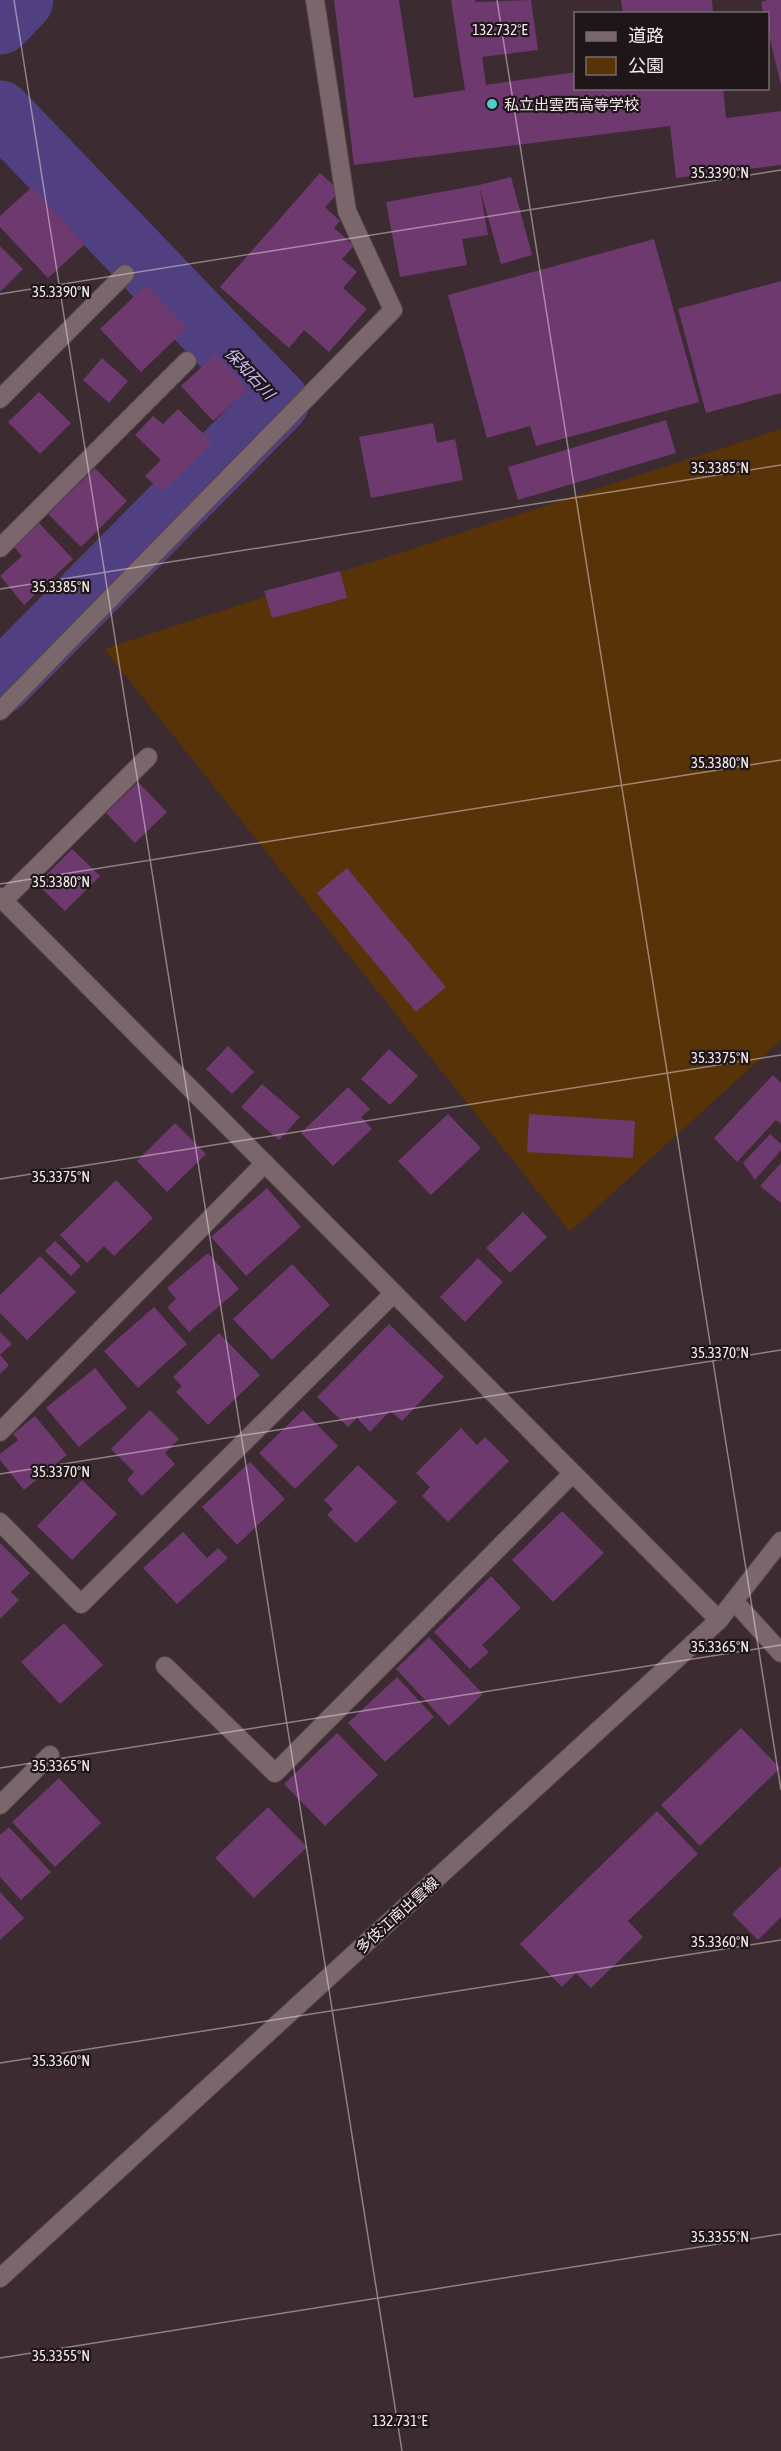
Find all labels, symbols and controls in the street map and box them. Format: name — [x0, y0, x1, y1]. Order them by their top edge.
legend — [574, 12, 769, 90]
text: 132.732°E — [472, 21, 528, 38]
text: 道路 — [628, 25, 664, 46]
text: 公園 — [628, 55, 664, 76]
place label: 私立出雲西高等学校 — [504, 96, 639, 113]
marker: 私立出雲西高等学校 — [485, 97, 499, 111]
text: 35.3390°N — [691, 164, 749, 181]
text: 35.3390°N — [32, 283, 90, 300]
water label: 保知石川 — [222, 343, 280, 404]
text: 35.3385°N — [691, 459, 749, 476]
text: 35.3385°N — [32, 578, 90, 595]
text: 35.3380°N — [691, 754, 749, 771]
text: 35.3380°N — [32, 873, 90, 890]
text: 35.3375°N — [691, 1049, 749, 1066]
text: 35.3375°N — [32, 1168, 90, 1185]
text: 35.3370°N — [691, 1344, 749, 1361]
text: 35.3370°N — [32, 1463, 90, 1480]
text: 35.3365°N — [691, 1638, 749, 1655]
text: 35.3365°N — [32, 1757, 90, 1774]
street label: 多伎江南出雲線 — [352, 1874, 442, 1956]
text: 35.3360°N — [691, 1933, 749, 1950]
text: 35.3360°N — [32, 2052, 90, 2069]
text: 35.3355°N — [691, 2228, 749, 2245]
text: 35.3355°N — [32, 2347, 90, 2364]
text: 132.731°E — [372, 2412, 428, 2429]

